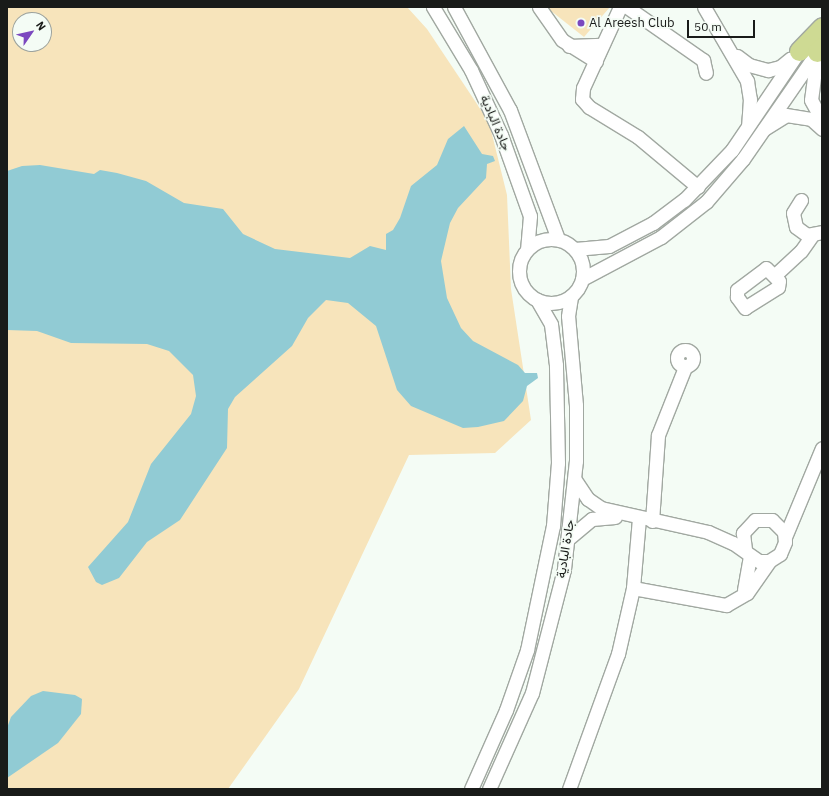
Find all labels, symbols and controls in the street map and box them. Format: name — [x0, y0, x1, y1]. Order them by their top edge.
north arrow — [12, 12, 52, 52]
scale bar — [689, 12, 757, 38]
place label: Al Areesh Club — [589, 15, 675, 31]
marker: Al Areesh Club — [576, 18, 586, 28]
text: N — [33, 19, 49, 33]
text: 50 m — [694, 19, 722, 34]
street label: جادة البادية — [476, 93, 514, 153]
street label: جادة البادية — [554, 519, 578, 579]

